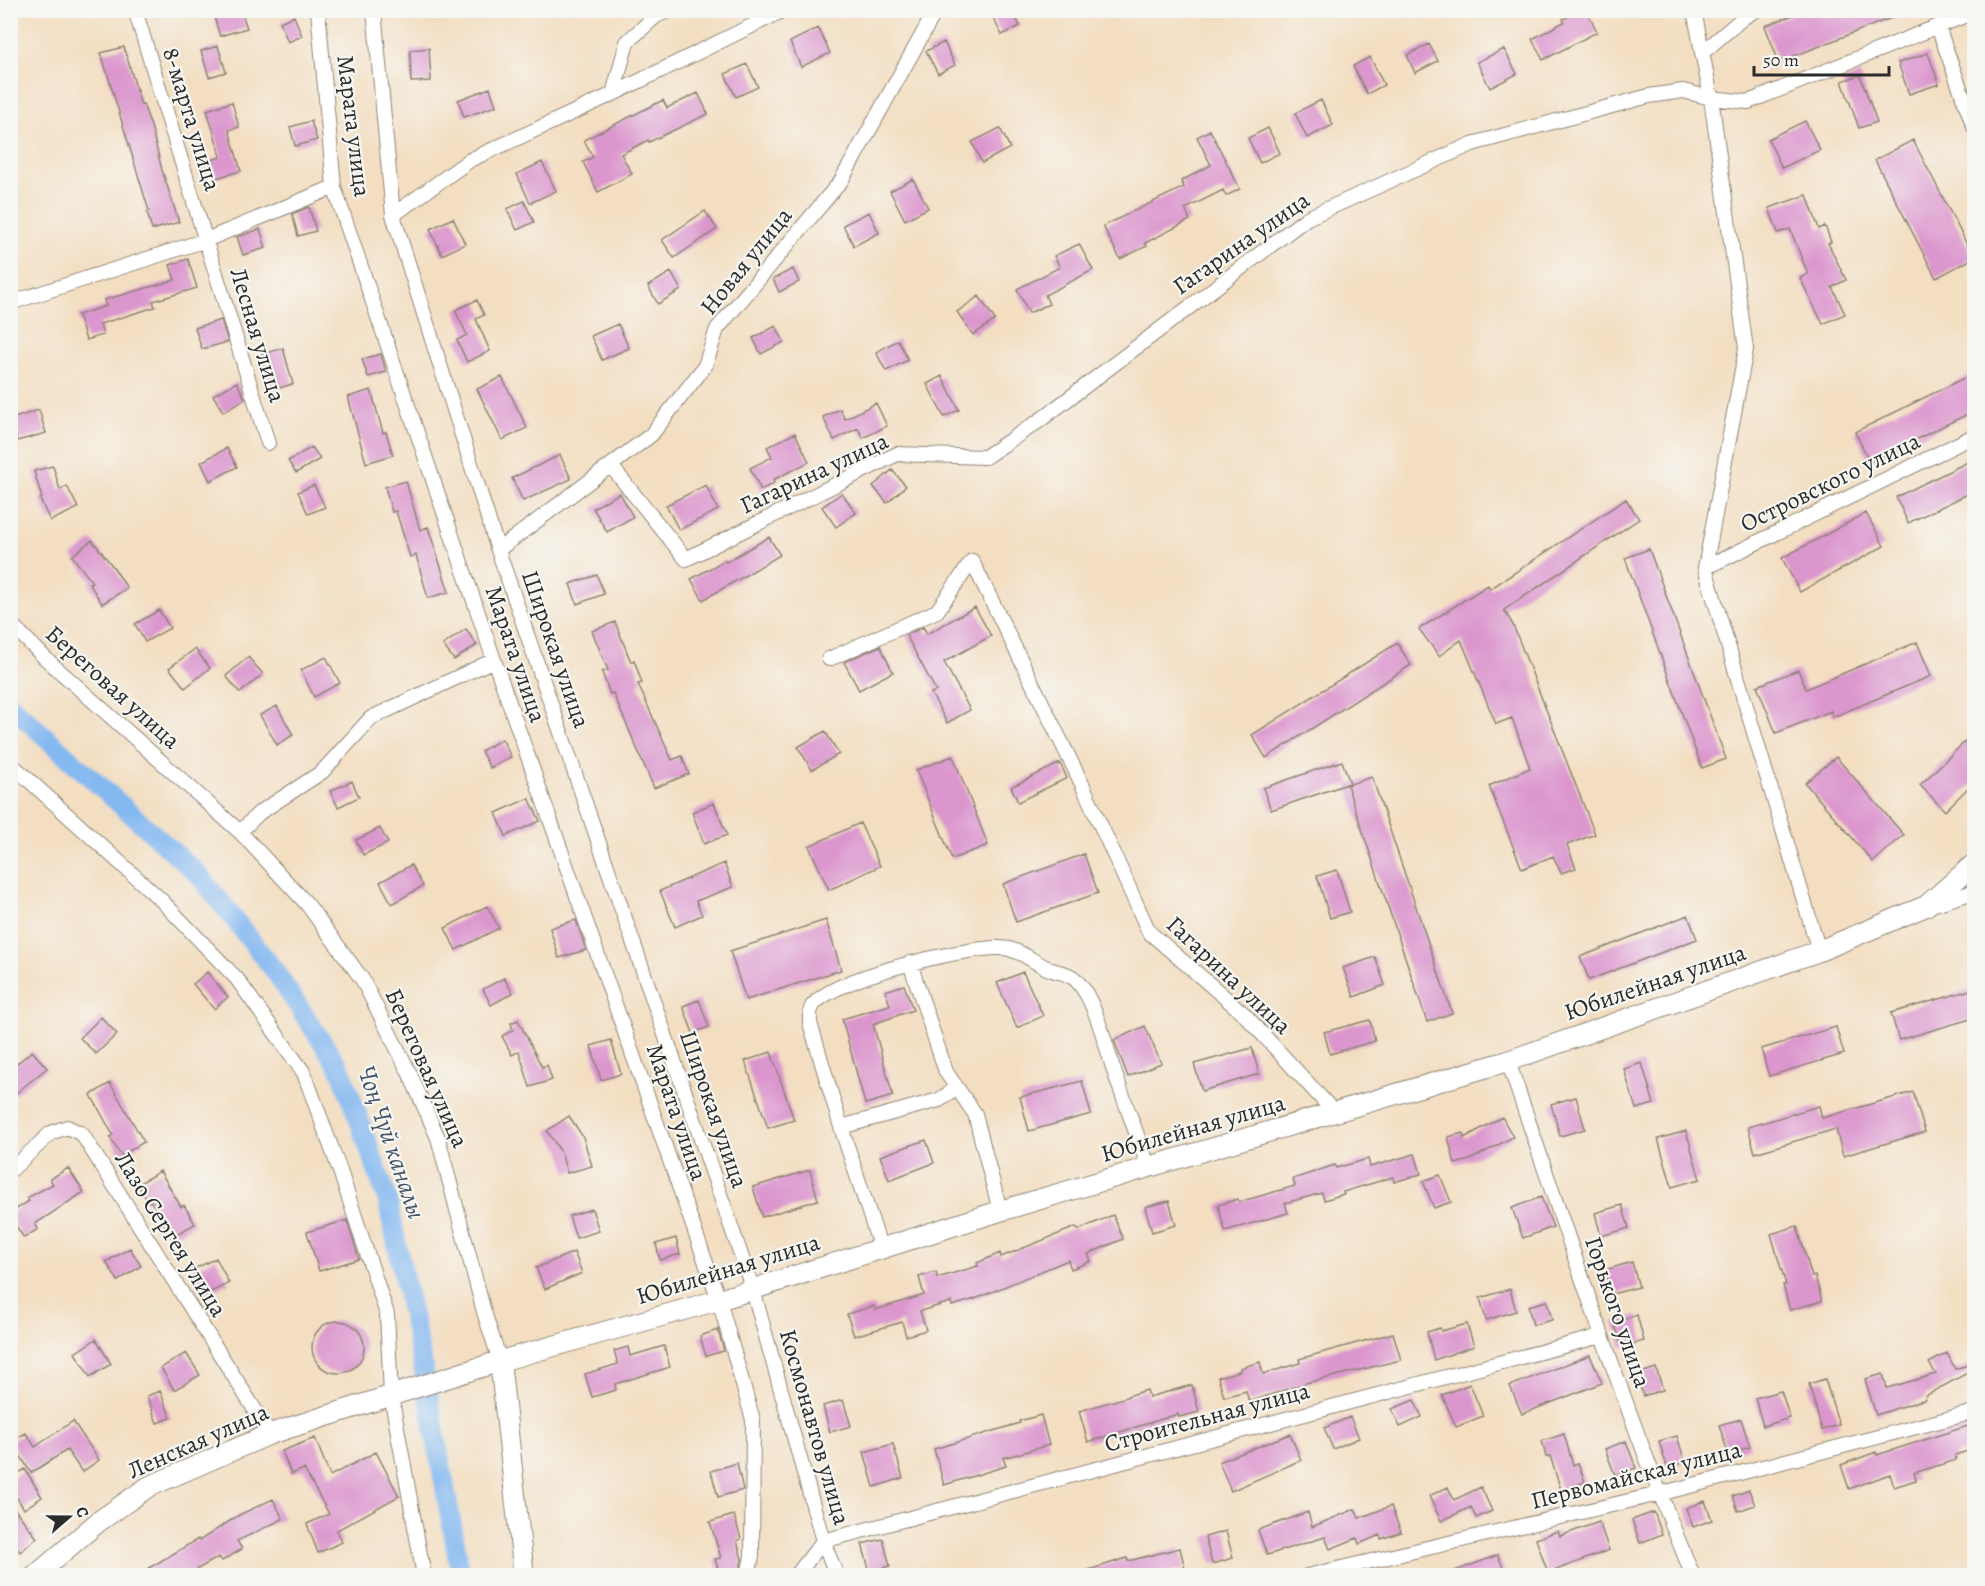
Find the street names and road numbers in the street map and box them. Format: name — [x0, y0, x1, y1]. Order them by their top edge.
street label: 8-марта улица — [155, 43, 229, 195]
street label: Марата улица — [329, 53, 379, 199]
street label: Гагарина улица — [1166, 184, 1316, 302]
street label: Новая улица — [693, 200, 799, 322]
street label: Лесная улица — [222, 264, 294, 406]
street label: Гагарина улица — [735, 425, 893, 521]
street label: Островского улица — [1735, 425, 1925, 539]
street label: Широкая улица — [514, 566, 598, 732]
street label: Марата улица — [478, 581, 554, 727]
street label: Береговая улица — [39, 618, 187, 756]
street label: Гагарина улица — [1159, 909, 1299, 1041]
street label: Юбилейная улица — [1560, 936, 1750, 1028]
street label: Береговая улица — [378, 983, 476, 1153]
street label: Широкая улица — [672, 1026, 756, 1192]
street label: Марата улица — [639, 1039, 715, 1185]
street label: Юбилейная улица — [1097, 1086, 1289, 1170]
street label: Лазо Сергея улица — [107, 1145, 235, 1323]
street label: Юбилейная улица — [632, 1226, 824, 1312]
street label: Горького улица — [1577, 1232, 1659, 1392]
street label: Космонавтов улица — [772, 1325, 858, 1529]
street label: Строительная улица — [1101, 1374, 1313, 1460]
street label: Ленская улица — [122, 1396, 274, 1486]
street label: Первомайская улица — [1527, 1433, 1745, 1517]

